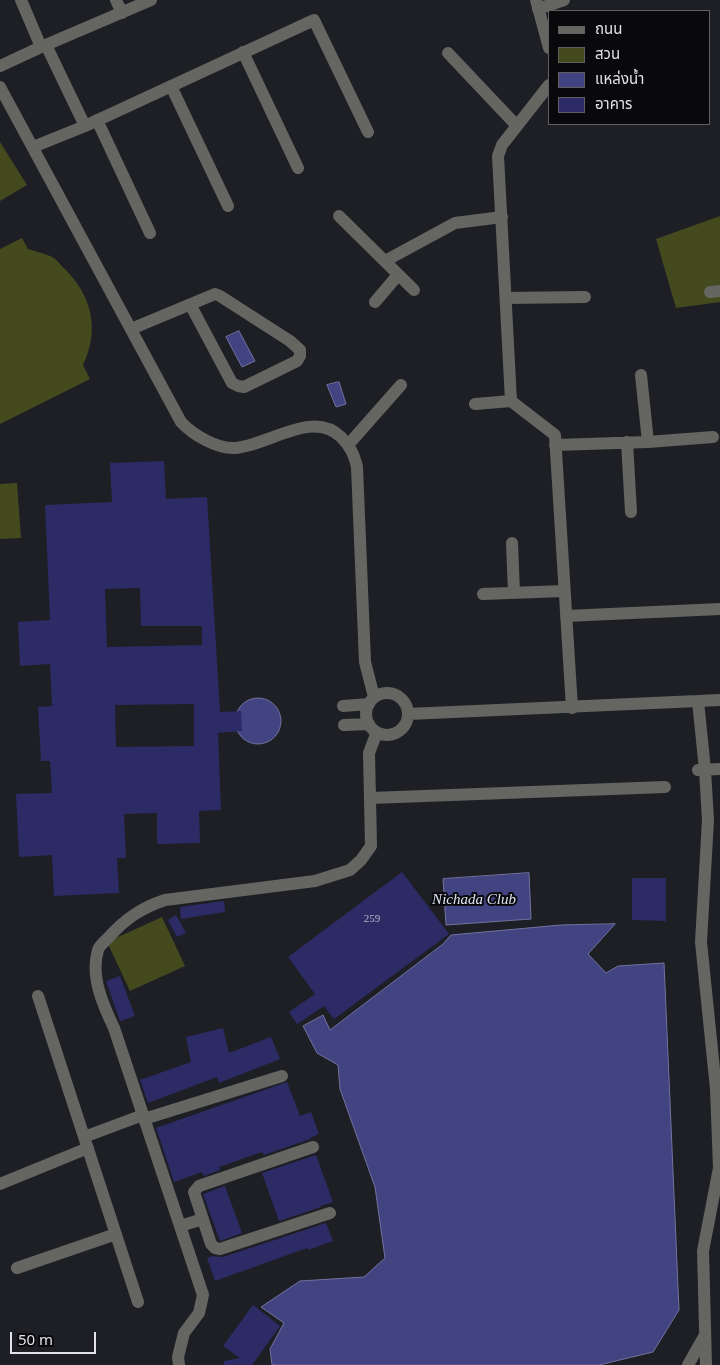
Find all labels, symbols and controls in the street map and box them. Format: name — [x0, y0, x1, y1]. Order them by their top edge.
legend — [548, 10, 710, 125]
text: ถนน — [595, 18, 622, 41]
text: สวน — [595, 43, 620, 66]
text: แหล่งน้ำ — [595, 68, 644, 91]
text: อาคาร — [595, 93, 632, 116]
water label: Nichada Club — [427, 891, 521, 909]
house number: 259 — [363, 912, 381, 926]
scale bar — [12, 1322, 99, 1354]
text: 50 m — [18, 1329, 53, 1352]

